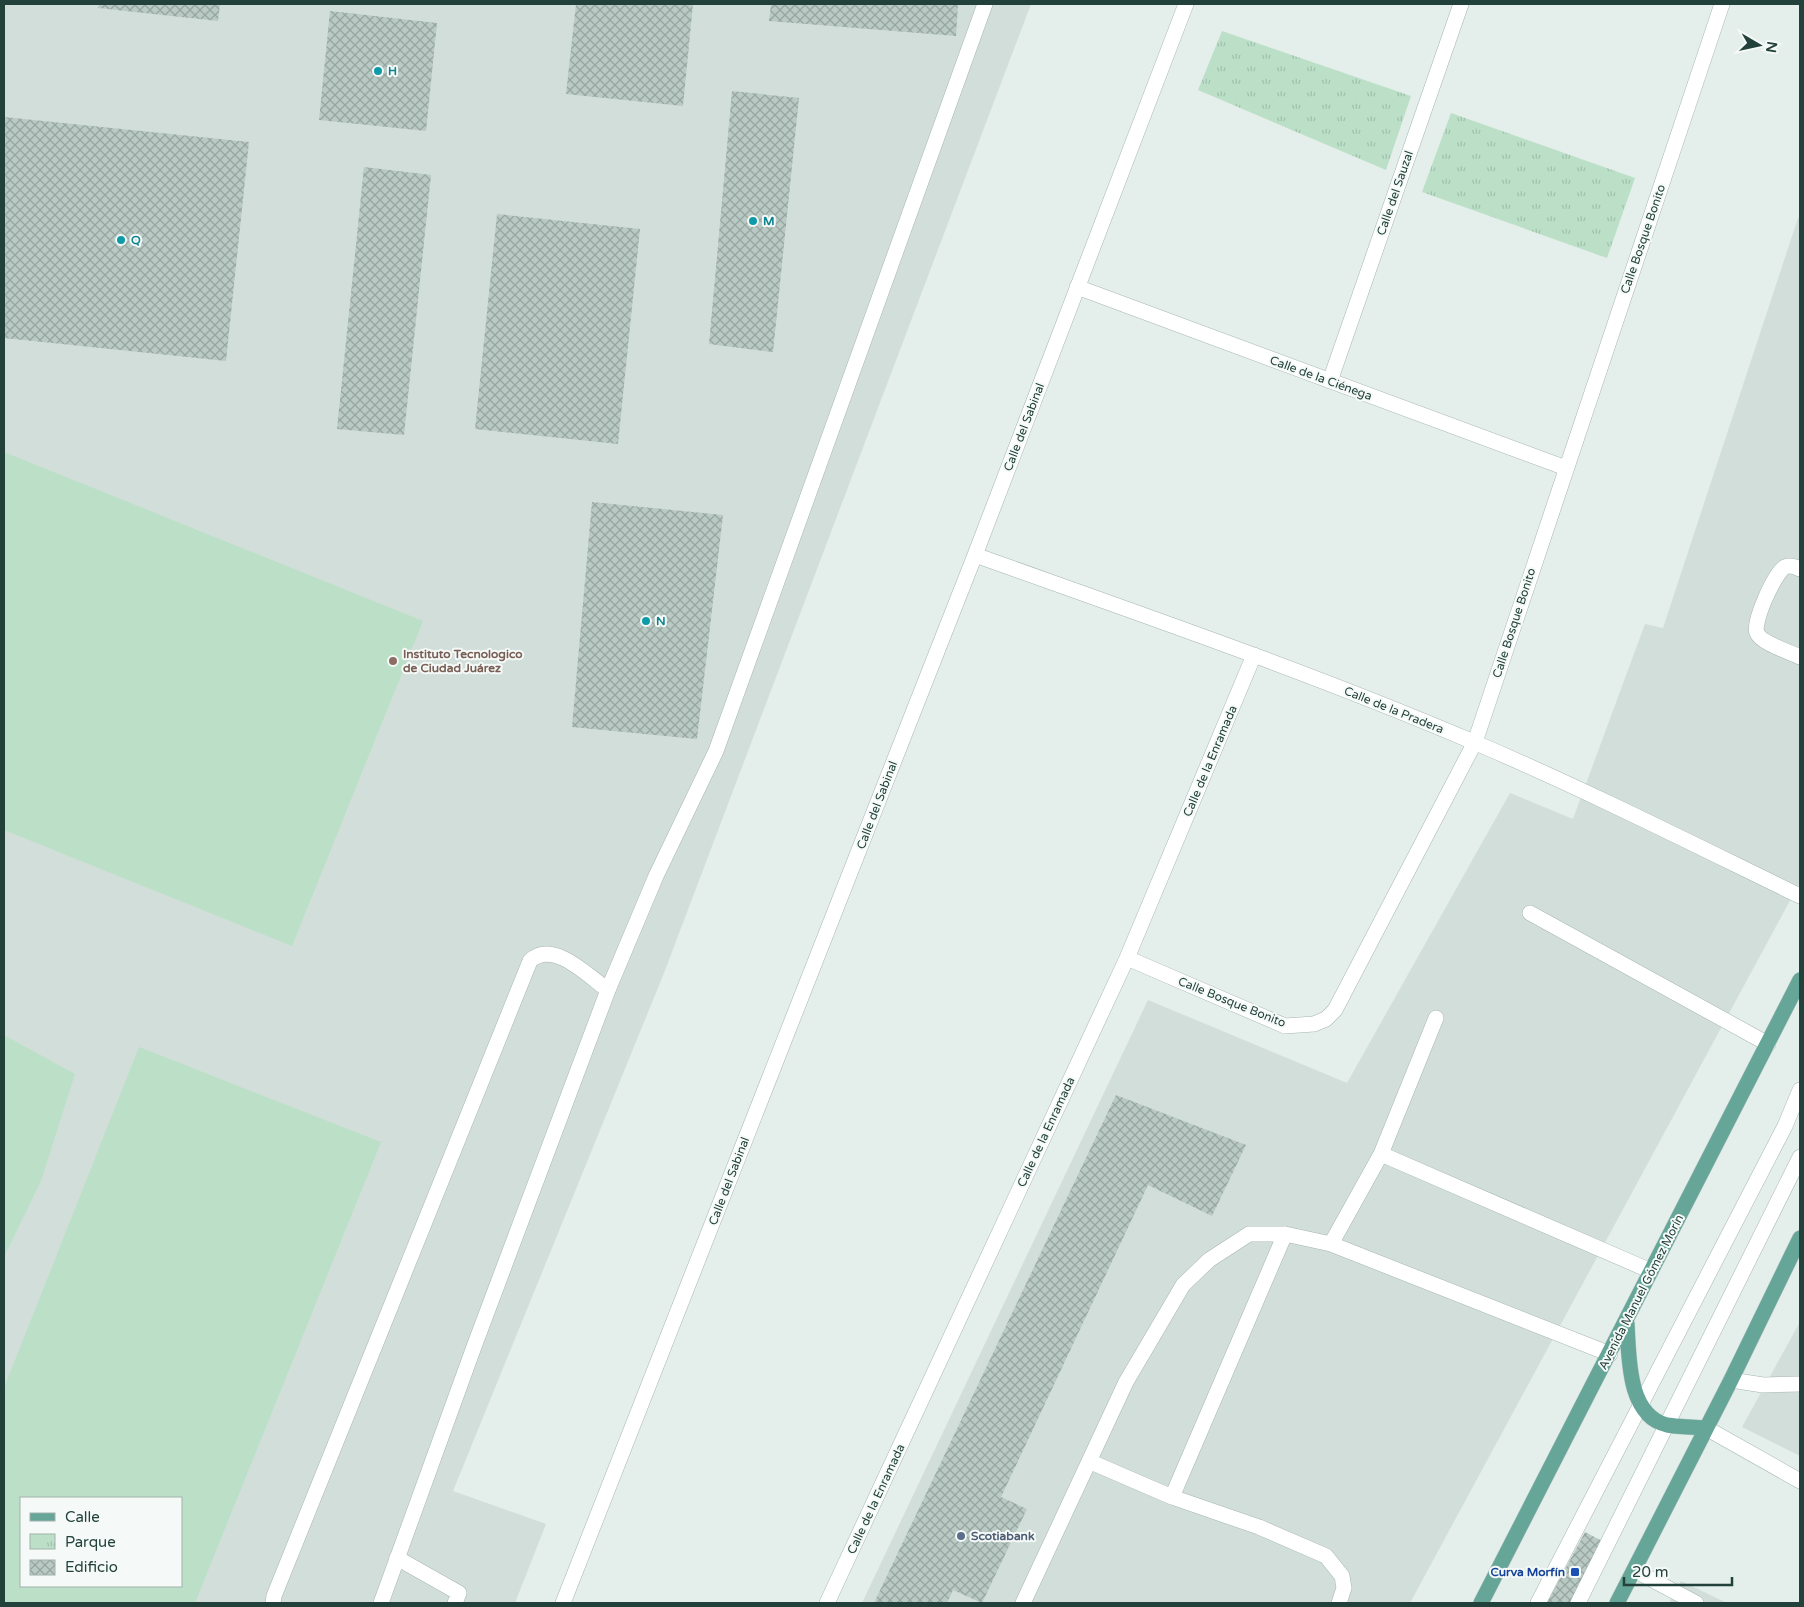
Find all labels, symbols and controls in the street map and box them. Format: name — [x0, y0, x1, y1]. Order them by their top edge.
north arrow — [1734, 20, 1784, 70]
text: N — [1762, 40, 1781, 54]
place label: H — [388, 64, 397, 78]
marker: H — [372, 65, 384, 77]
street label: Calle del Sauzal — [1374, 149, 1416, 237]
street label: Calle Bosque Bonito — [1618, 182, 1668, 296]
place label: M — [763, 214, 775, 228]
marker: M — [747, 215, 759, 227]
place label: Q — [131, 233, 141, 247]
marker: Q — [115, 234, 127, 246]
street label: Calle de la Ciénega — [1268, 353, 1374, 403]
street label: Calle del Sabinal — [1001, 381, 1047, 473]
street label: Calle Bosque Bonito — [1490, 566, 1538, 680]
place label: N — [656, 614, 666, 628]
marker: N — [640, 615, 652, 627]
place label: Instituto Tecnologico de Ciudad Juárez — [403, 647, 523, 675]
marker: Instituto Tecnologico de Ciudad Juárez — [387, 655, 399, 667]
street label: Calle de la Pradera — [1342, 684, 1446, 736]
street label: Calle de la Enramada — [1180, 703, 1240, 819]
street label: Calle del Sabinal — [854, 759, 900, 851]
street label: Calle Bosque Bonito — [1176, 974, 1288, 1030]
street label: Calle de la Enramada — [1014, 1075, 1078, 1189]
street label: Calle del Sabinal — [706, 1135, 752, 1227]
street label: Avenida Manuel Gómez Morín — [1596, 1212, 1686, 1372]
street label: Calle de la Enramada — [844, 1442, 908, 1556]
legend — [20, 1497, 182, 1587]
text: Calle — [65, 1508, 100, 1526]
place label: Scotiabank — [971, 1529, 1035, 1543]
marker: Scotiabank — [955, 1530, 967, 1542]
text: Parque — [65, 1533, 116, 1551]
scale bar — [1624, 1554, 1732, 1586]
text: Edificio — [65, 1558, 118, 1576]
text: 20 m — [1632, 1563, 1669, 1581]
place label: Curva Morfín — [1491, 1565, 1565, 1579]
marker: Curva Morfín — [1569, 1566, 1581, 1578]

